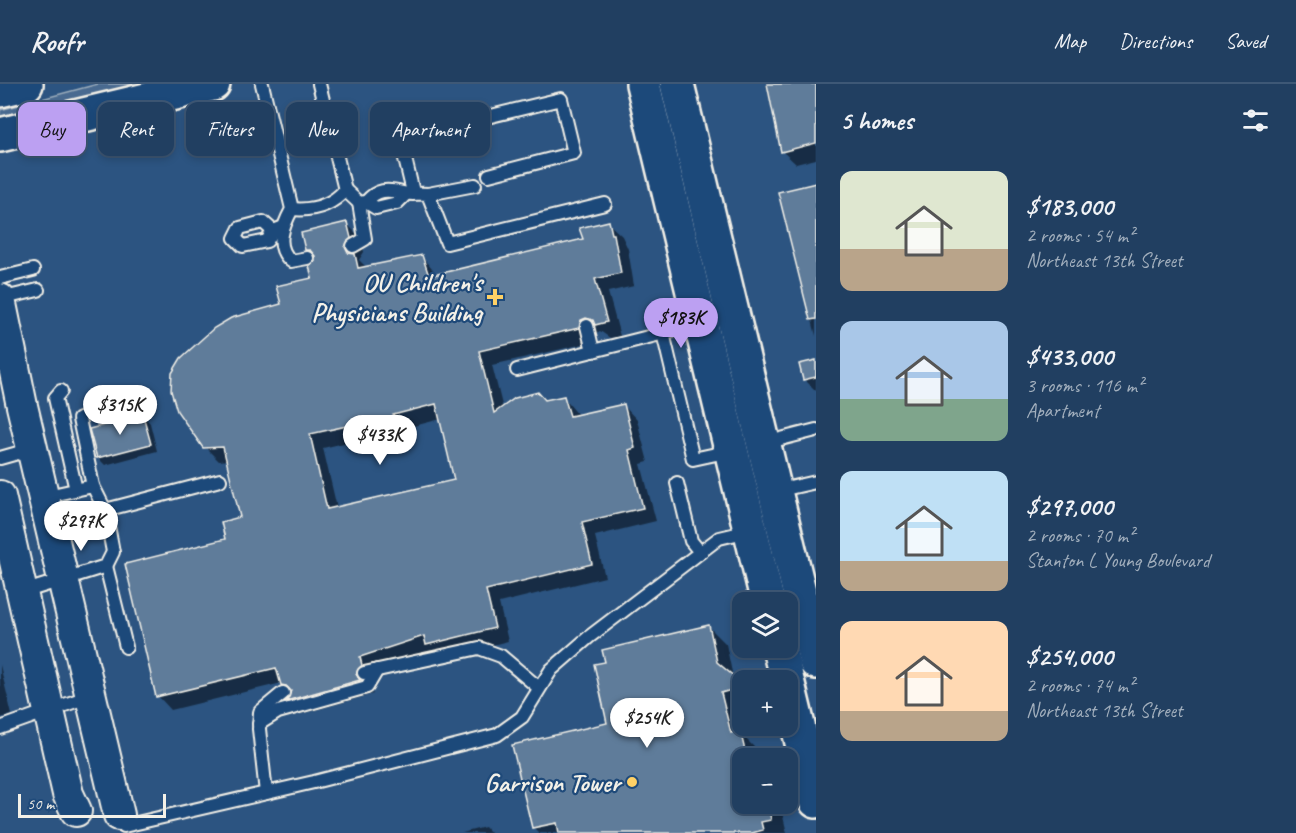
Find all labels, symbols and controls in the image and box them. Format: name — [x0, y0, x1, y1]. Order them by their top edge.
text: Roofr — [30, 24, 84, 59]
text: Map — [1054, 28, 1086, 54]
text: Directions — [1119, 28, 1192, 54]
text: Saved — [1225, 28, 1266, 54]
chip: Buy — [18, 102, 86, 156]
chip: Rent — [98, 102, 174, 156]
chip: Filters — [186, 102, 274, 156]
chip: New — [286, 102, 358, 156]
chip: Apartment — [370, 102, 490, 156]
text: 5 homes — [840, 104, 913, 137]
icon: filters — [1239, 104, 1272, 137]
text: $183,000 — [1026, 190, 1113, 223]
icon: home — [888, 195, 960, 267]
text: 2 rooms · 54 m² — [1026, 223, 1134, 248]
text: Northeast 13th Street — [1026, 248, 1183, 273]
place label: OU Children's Physicians Building — [312, 266, 485, 329]
marker: OU Children's Physicians Building — [486, 288, 504, 306]
pin: $183K — [639, 298, 723, 349]
text: $183K — [658, 305, 704, 330]
text: $433,000 — [1026, 340, 1113, 373]
icon: home — [888, 345, 960, 417]
text: 3 rooms · 116 m² — [1026, 373, 1143, 398]
pin: $315K — [78, 385, 162, 436]
text: $315K — [97, 392, 143, 417]
text: Apartment — [1026, 398, 1099, 423]
pin: $433K — [338, 415, 422, 466]
text: $433K — [357, 422, 403, 447]
text: $297,000 — [1026, 490, 1113, 523]
icon: home — [888, 495, 960, 567]
pin: $297K — [39, 501, 123, 552]
text: $297K — [58, 508, 104, 533]
text: 2 rooms · 70 m² — [1026, 523, 1134, 548]
text: Stanton L Young Boulevard — [1026, 548, 1210, 573]
map controls — [732, 592, 798, 814]
button: layers — [732, 592, 798, 658]
text: $254,000 — [1026, 640, 1113, 673]
icon: home — [888, 645, 960, 717]
button: + — [732, 670, 798, 736]
text: 2 rooms · 74 m² — [1026, 673, 1134, 698]
pin: $254K — [605, 698, 689, 749]
text: Northeast 13th Street — [1026, 698, 1183, 723]
text: $254K — [624, 705, 670, 730]
button: − — [732, 748, 798, 814]
place label: Garrison Tower — [485, 766, 623, 799]
marker: Garrison Tower — [625, 775, 639, 789]
scale bar — [18, 791, 166, 818]
text: 50 m — [27, 794, 54, 814]

